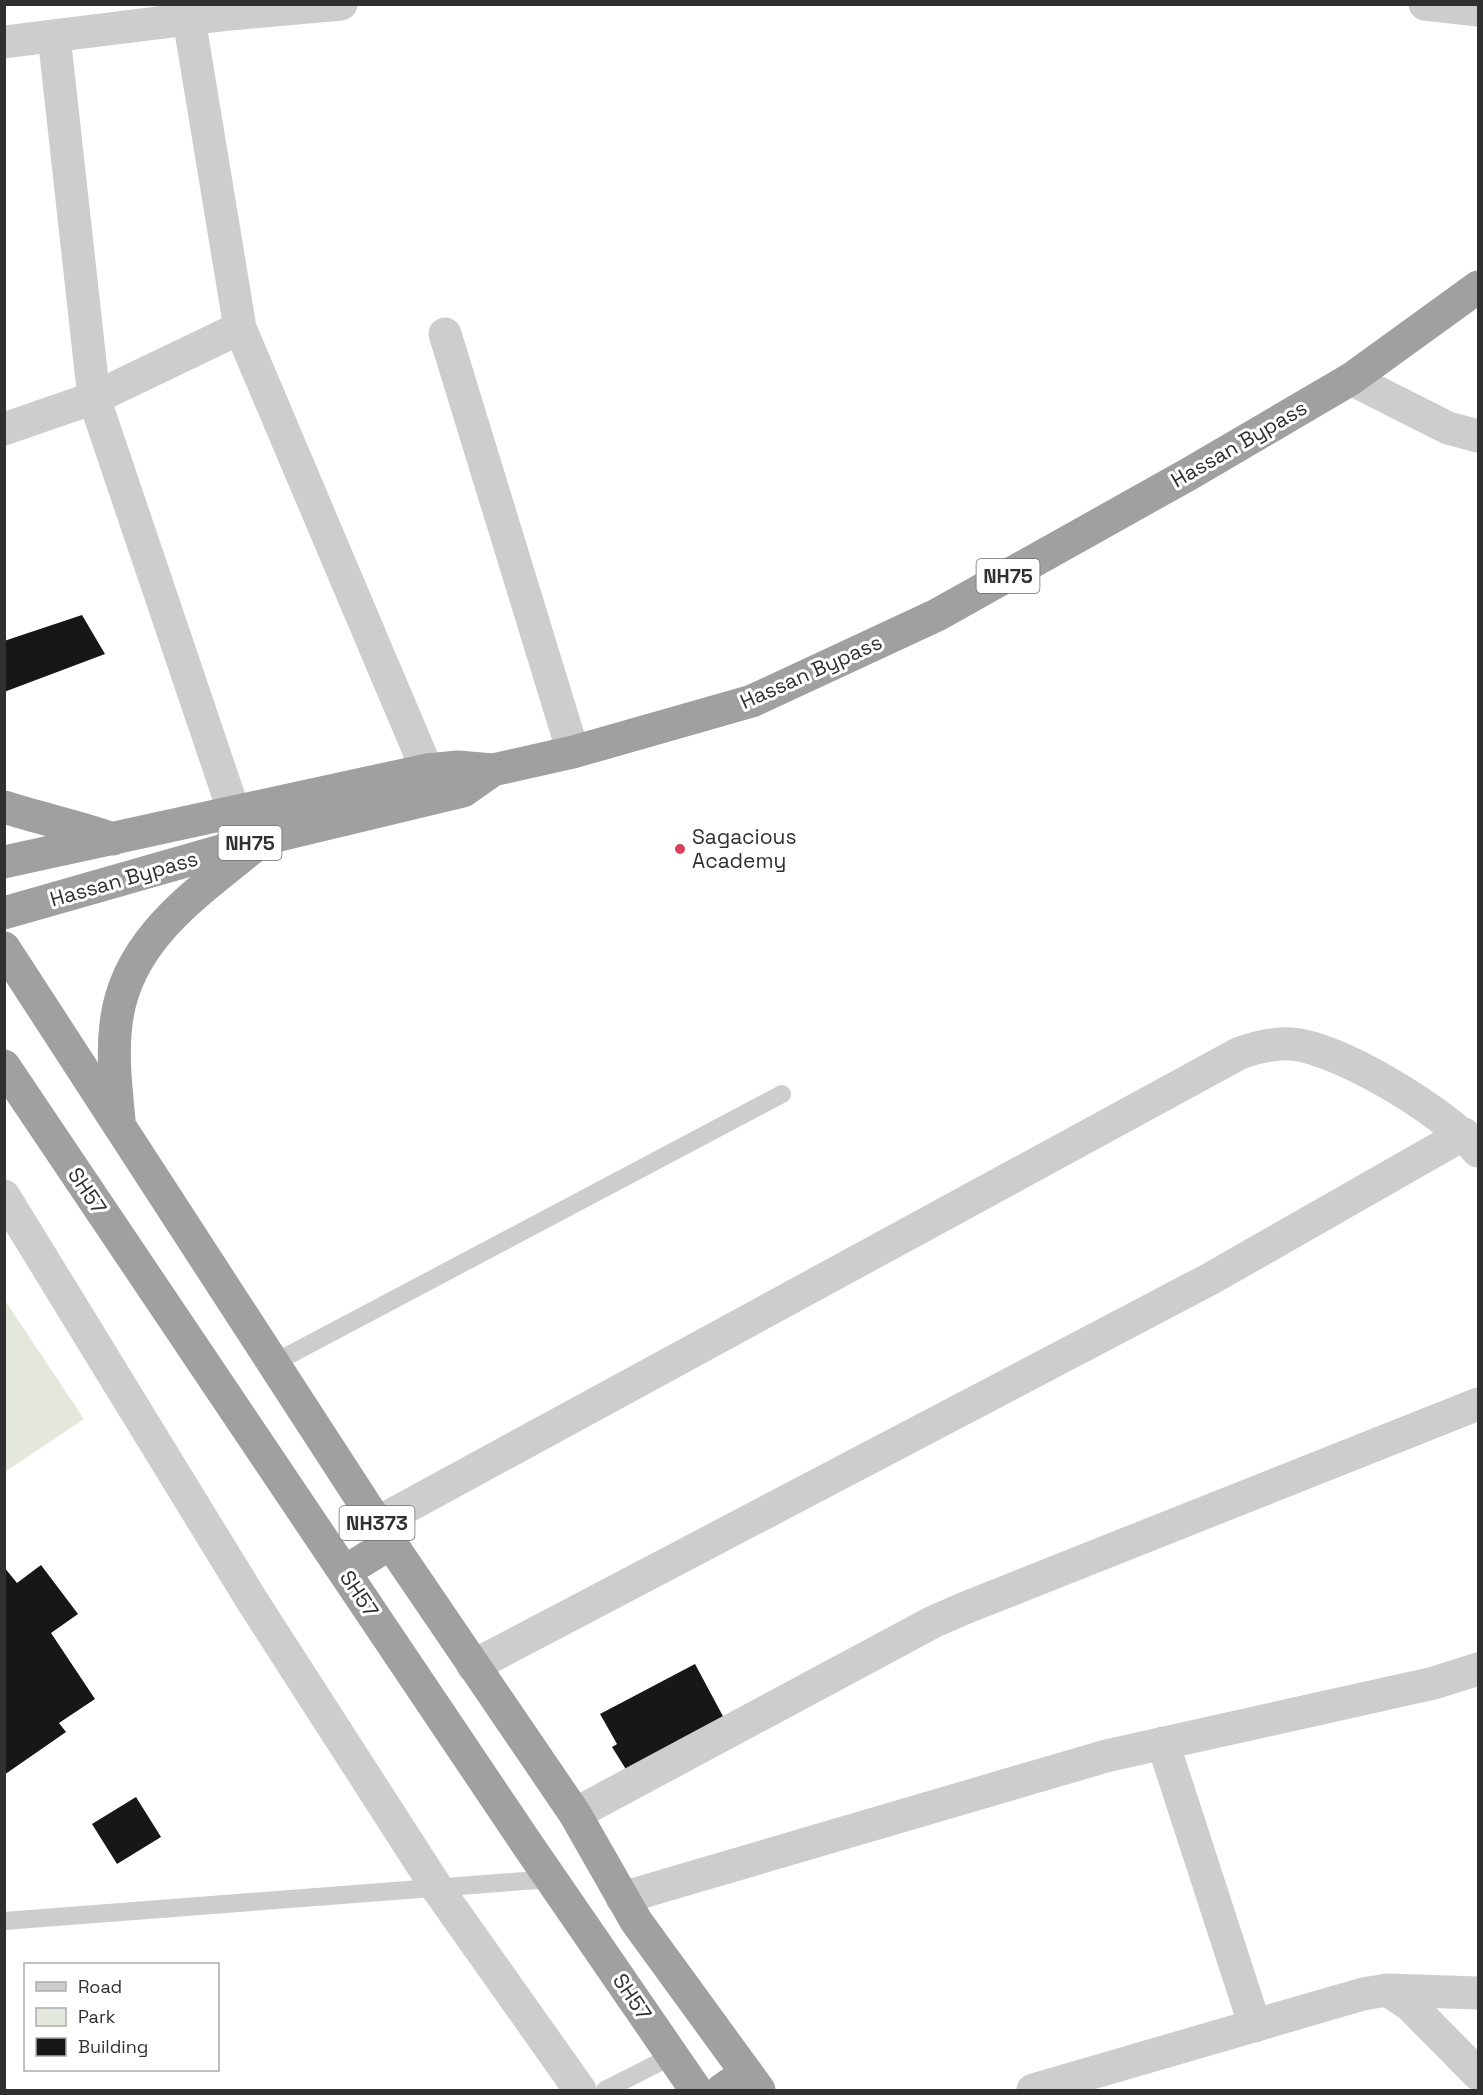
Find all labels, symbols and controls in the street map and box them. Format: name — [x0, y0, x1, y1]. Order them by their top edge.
street label: Hassan Bypass — [1166, 394, 1312, 493]
road number: NH75 — [976, 559, 1040, 593]
street label: Hassan Bypass — [736, 628, 886, 715]
place label: Sagacious Academy — [692, 823, 797, 874]
road number: NH75 — [218, 826, 282, 860]
marker: Sagacious Academy — [673, 842, 687, 856]
street label: Hassan Bypass — [47, 845, 201, 913]
street label: SH57 — [62, 1162, 113, 1219]
road number: NH373 — [340, 1506, 415, 1540]
street label: SH57 — [334, 1565, 385, 1622]
legend — [24, 1963, 219, 2071]
street label: SH57 — [607, 1968, 658, 2025]
text: Road — [78, 1975, 122, 1998]
text: Park — [78, 2005, 116, 2028]
text: Building — [78, 2035, 148, 2058]

